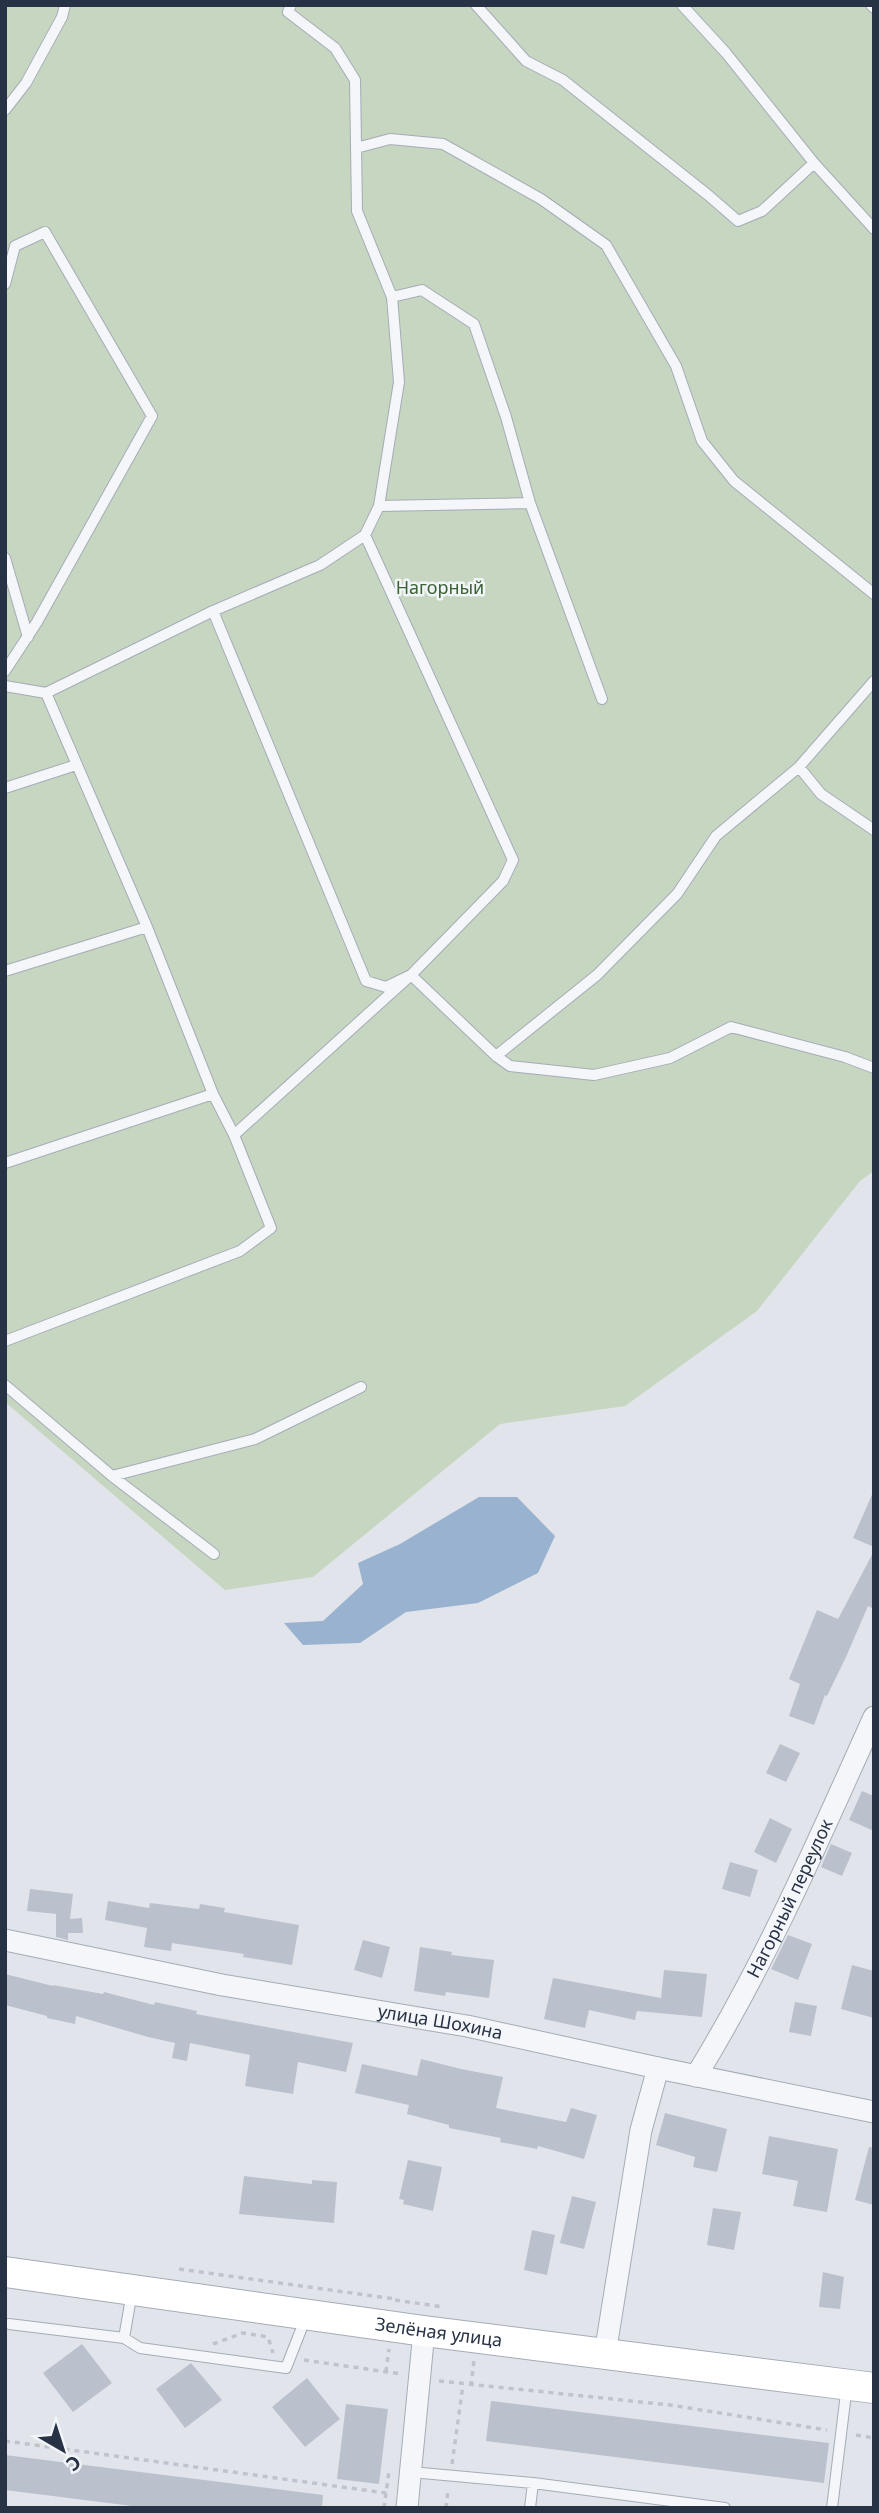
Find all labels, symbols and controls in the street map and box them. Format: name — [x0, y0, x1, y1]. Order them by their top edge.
park label: Нагорный — [396, 575, 484, 599]
street label: Нагорный переулок — [741, 1814, 838, 1982]
street label: улица Шохина — [376, 1998, 505, 2044]
street label: Зелёная улица — [374, 2311, 504, 2352]
north arrow — [28, 2415, 98, 2485]
text: С — [61, 2449, 87, 2477]

